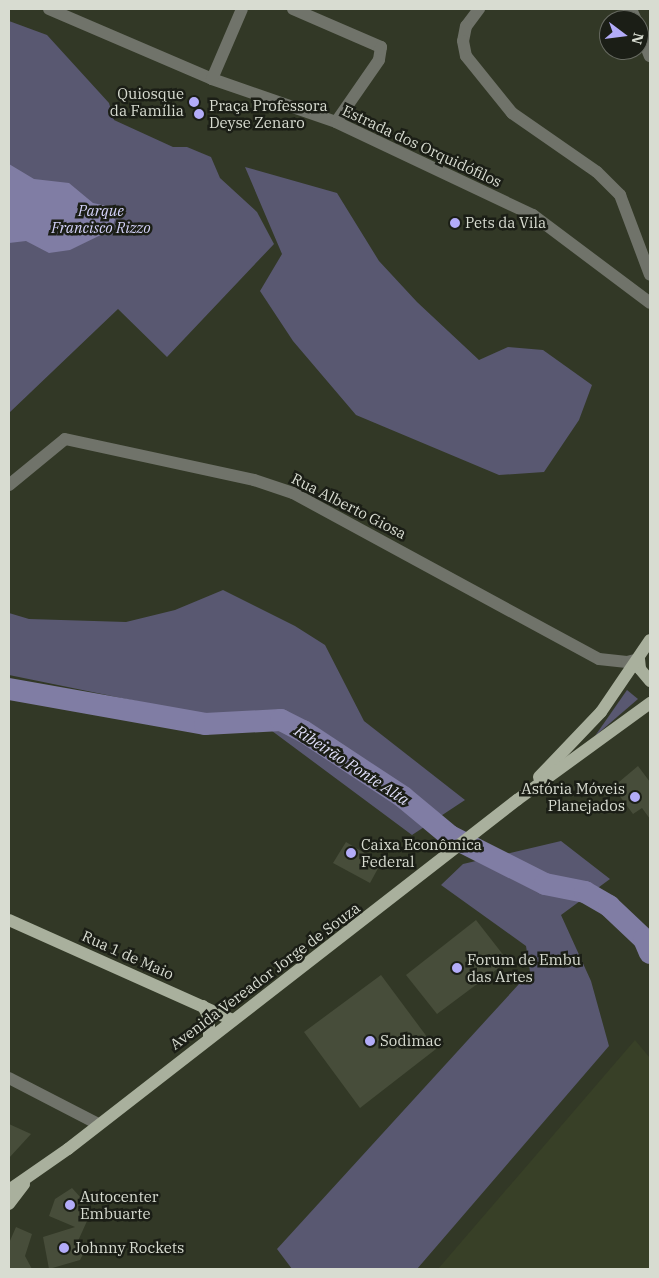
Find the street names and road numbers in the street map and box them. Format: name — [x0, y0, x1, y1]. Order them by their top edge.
street label: Estrada dos Orquidófilos — [339, 101, 505, 191]
street label: Rua Alberto Giosa — [289, 469, 409, 543]
street label: Avenida Vereador Jorge de Souza — [166, 899, 364, 1053]
street label: Rua 1 de Maio — [79, 927, 177, 983]

